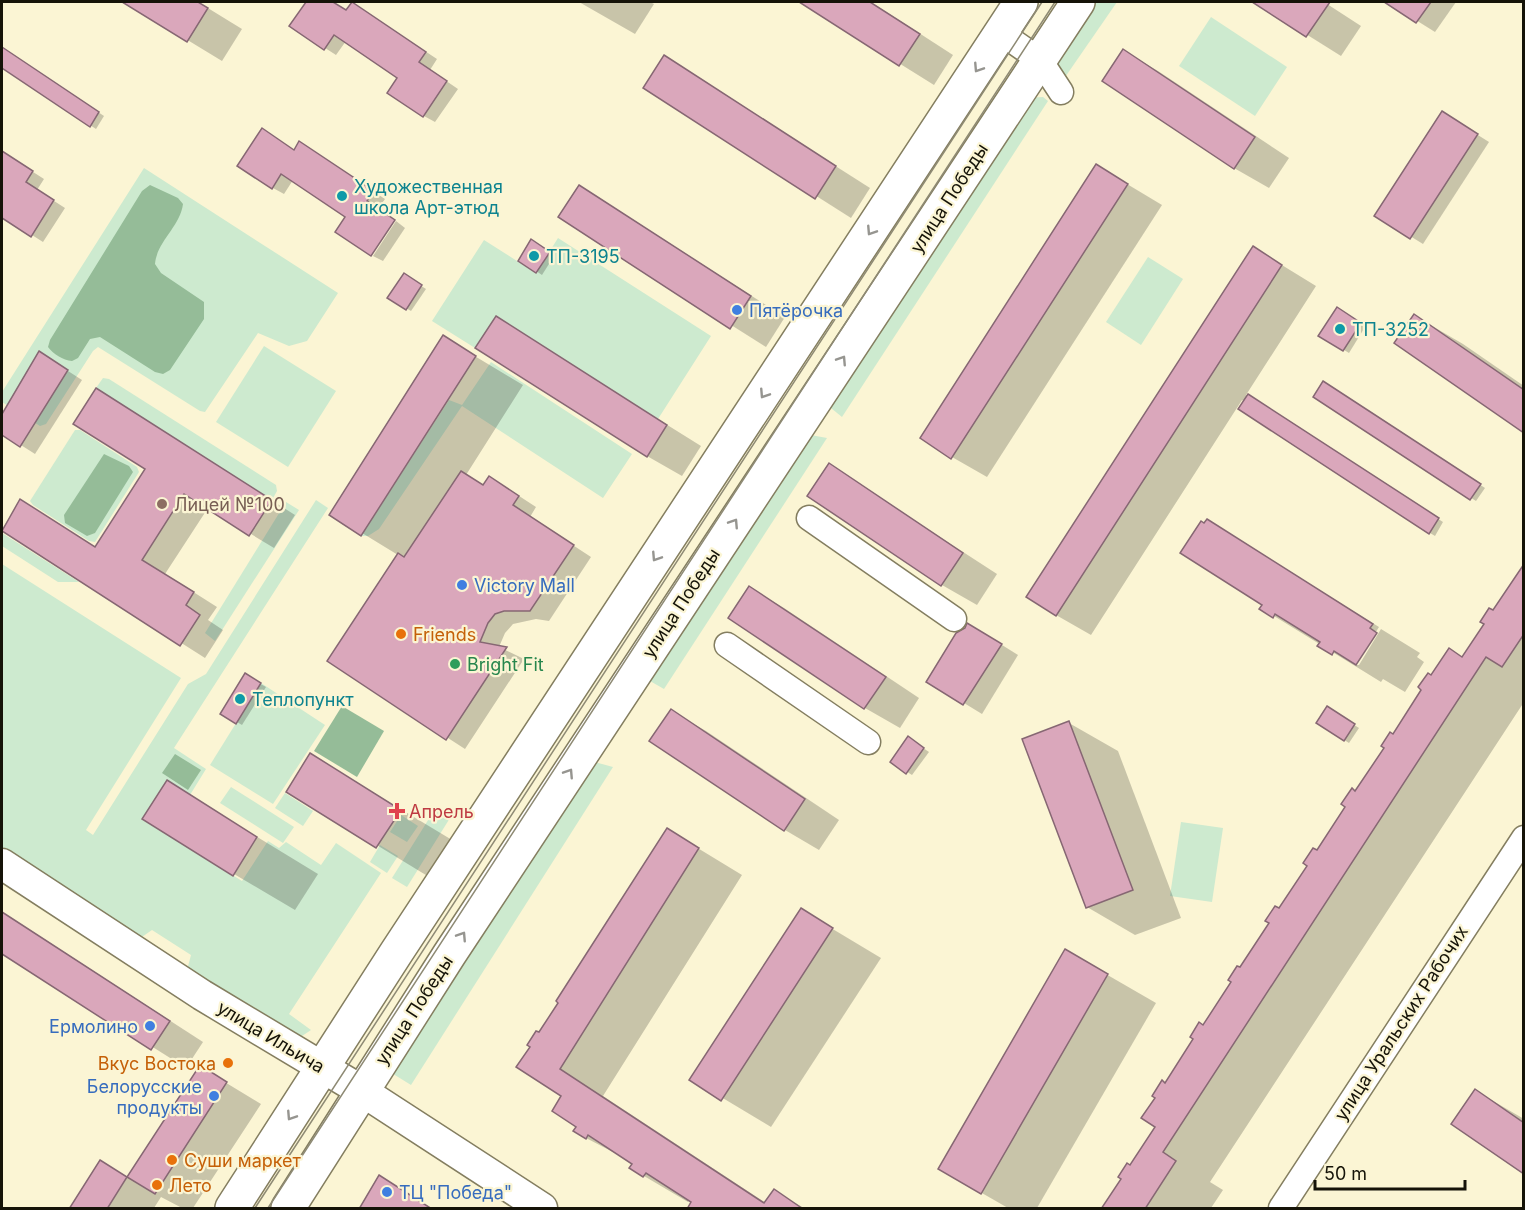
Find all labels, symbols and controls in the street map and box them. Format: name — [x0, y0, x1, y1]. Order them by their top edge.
one-way arrow — [973, 62, 985, 72]
street label: улица Победы — [906, 139, 992, 257]
place label: Художественная школа Арт-этюд — [354, 176, 503, 218]
marker: Художественная школа Арт-этюд — [335, 189, 349, 203]
one-way arrow — [866, 225, 878, 235]
place label: ТП-3195 — [546, 246, 620, 267]
marker: ТП-3195 — [527, 249, 541, 263]
place label: Пятёрочка — [749, 300, 843, 321]
marker: Пятёрочка — [730, 303, 744, 317]
place label: ТП-3252 — [1352, 319, 1429, 340]
marker: ТП-3252 — [1333, 322, 1347, 336]
one-way arrow — [835, 356, 846, 367]
one-way arrow — [759, 388, 771, 398]
place label: Лицей №100 — [174, 494, 285, 515]
marker: Лицей №100 — [155, 497, 169, 511]
one-way arrow — [727, 518, 738, 529]
street label: улица Победы — [638, 544, 724, 662]
one-way arrow — [652, 551, 664, 561]
place label: Victory Mall — [474, 575, 575, 596]
marker: Victory Mall — [455, 578, 469, 592]
place label: Friends — [413, 624, 476, 645]
marker: Friends — [394, 627, 408, 641]
place label: Bright Fit — [467, 654, 544, 675]
marker: Bright Fit — [448, 657, 462, 671]
place label: Теплопункт — [252, 689, 354, 710]
marker: Теплопункт — [233, 692, 247, 706]
one-way arrow — [562, 769, 573, 780]
place label: Апрель — [409, 801, 474, 822]
marker: Апрель — [390, 804, 404, 818]
street label: улица Уральских Рабочих — [1330, 921, 1472, 1124]
one-way arrow — [455, 931, 466, 942]
street label: улица Победы — [371, 951, 457, 1069]
street label: улица Ильича — [214, 997, 328, 1077]
place label: Ермолино — [49, 1016, 138, 1037]
marker: Ермолино — [143, 1019, 157, 1033]
place label: Вкус Востока — [98, 1053, 216, 1074]
marker: Вкус Востока — [221, 1056, 235, 1070]
place label: Белорусские продукты — [87, 1076, 202, 1118]
marker: Белорусские продукты — [207, 1089, 221, 1103]
one-way arrow — [287, 1110, 298, 1121]
place label: Суши маркет — [184, 1150, 302, 1171]
marker: Суши маркет — [165, 1153, 179, 1167]
scale bar — [1315, 1153, 1465, 1191]
text: 50 m — [1324, 1163, 1367, 1184]
place label: Лето — [169, 1175, 212, 1196]
marker: Лето — [150, 1178, 164, 1192]
place label: ТЦ "Победа" — [399, 1182, 512, 1203]
marker: ТЦ "Победа" — [380, 1185, 394, 1199]

